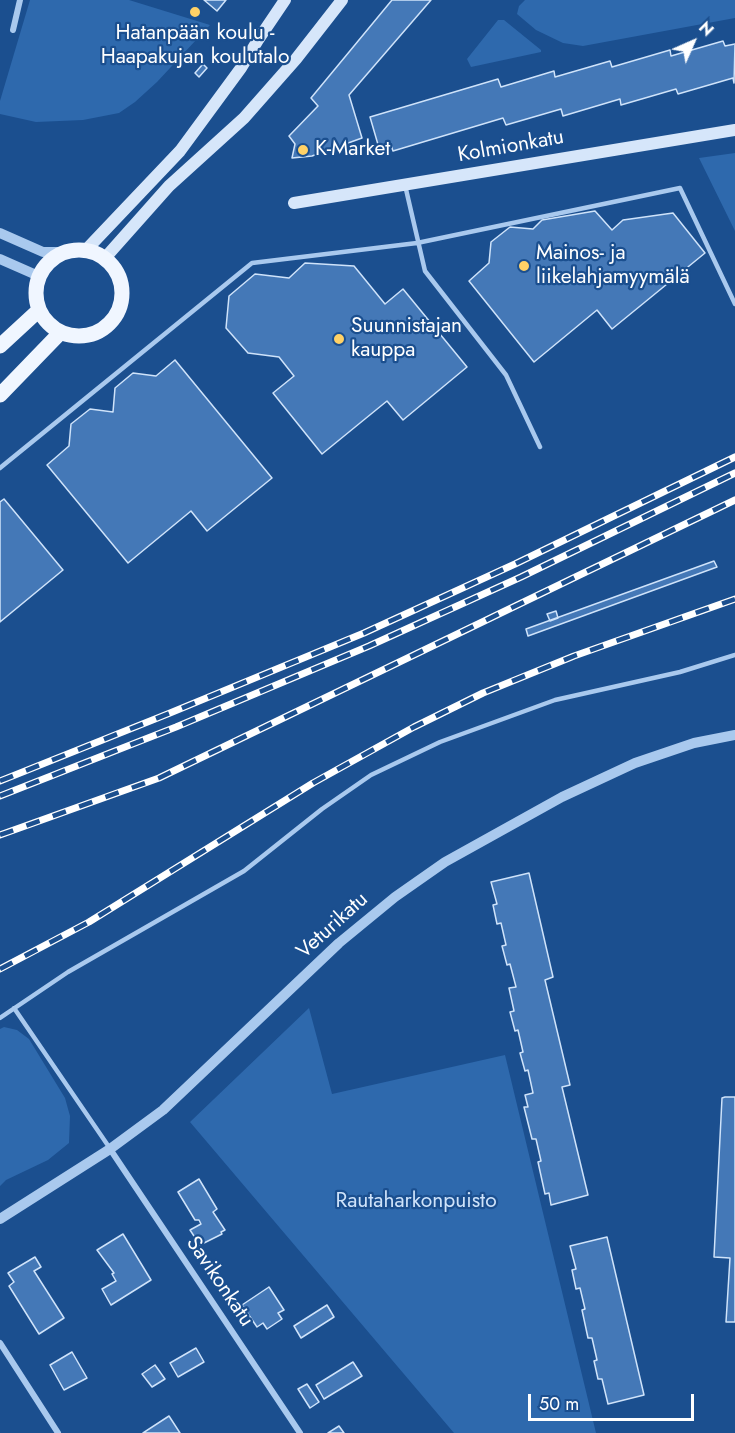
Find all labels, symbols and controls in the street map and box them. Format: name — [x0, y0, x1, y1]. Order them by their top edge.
marker: Hatanpään koulu - Haapakujan koulutalo — [188, 5, 202, 19]
north arrow — [663, 12, 723, 72]
text: N — [693, 16, 719, 42]
place label: Hatanpään koulu - Haapakujan koulutalo — [101, 21, 289, 71]
street label: Kolmionkatu — [456, 125, 566, 169]
place label: K-Market — [315, 137, 390, 163]
marker: K-Market — [296, 143, 310, 157]
place label: Mainos- ja liikelahjamyymälä — [536, 241, 690, 291]
marker: Mainos- ja liikelahjamyymälä — [517, 259, 531, 273]
place label: Suunnistajan kauppa — [351, 314, 462, 364]
marker: Suunnistajan kauppa — [332, 332, 346, 346]
street label: Veturikatu — [292, 887, 374, 965]
park label: Rautaharkonpuisto — [335, 1189, 497, 1215]
street label: Savikonkatu — [180, 1232, 258, 1332]
scale bar — [531, 1382, 698, 1420]
text: 50 m — [539, 1391, 579, 1417]

